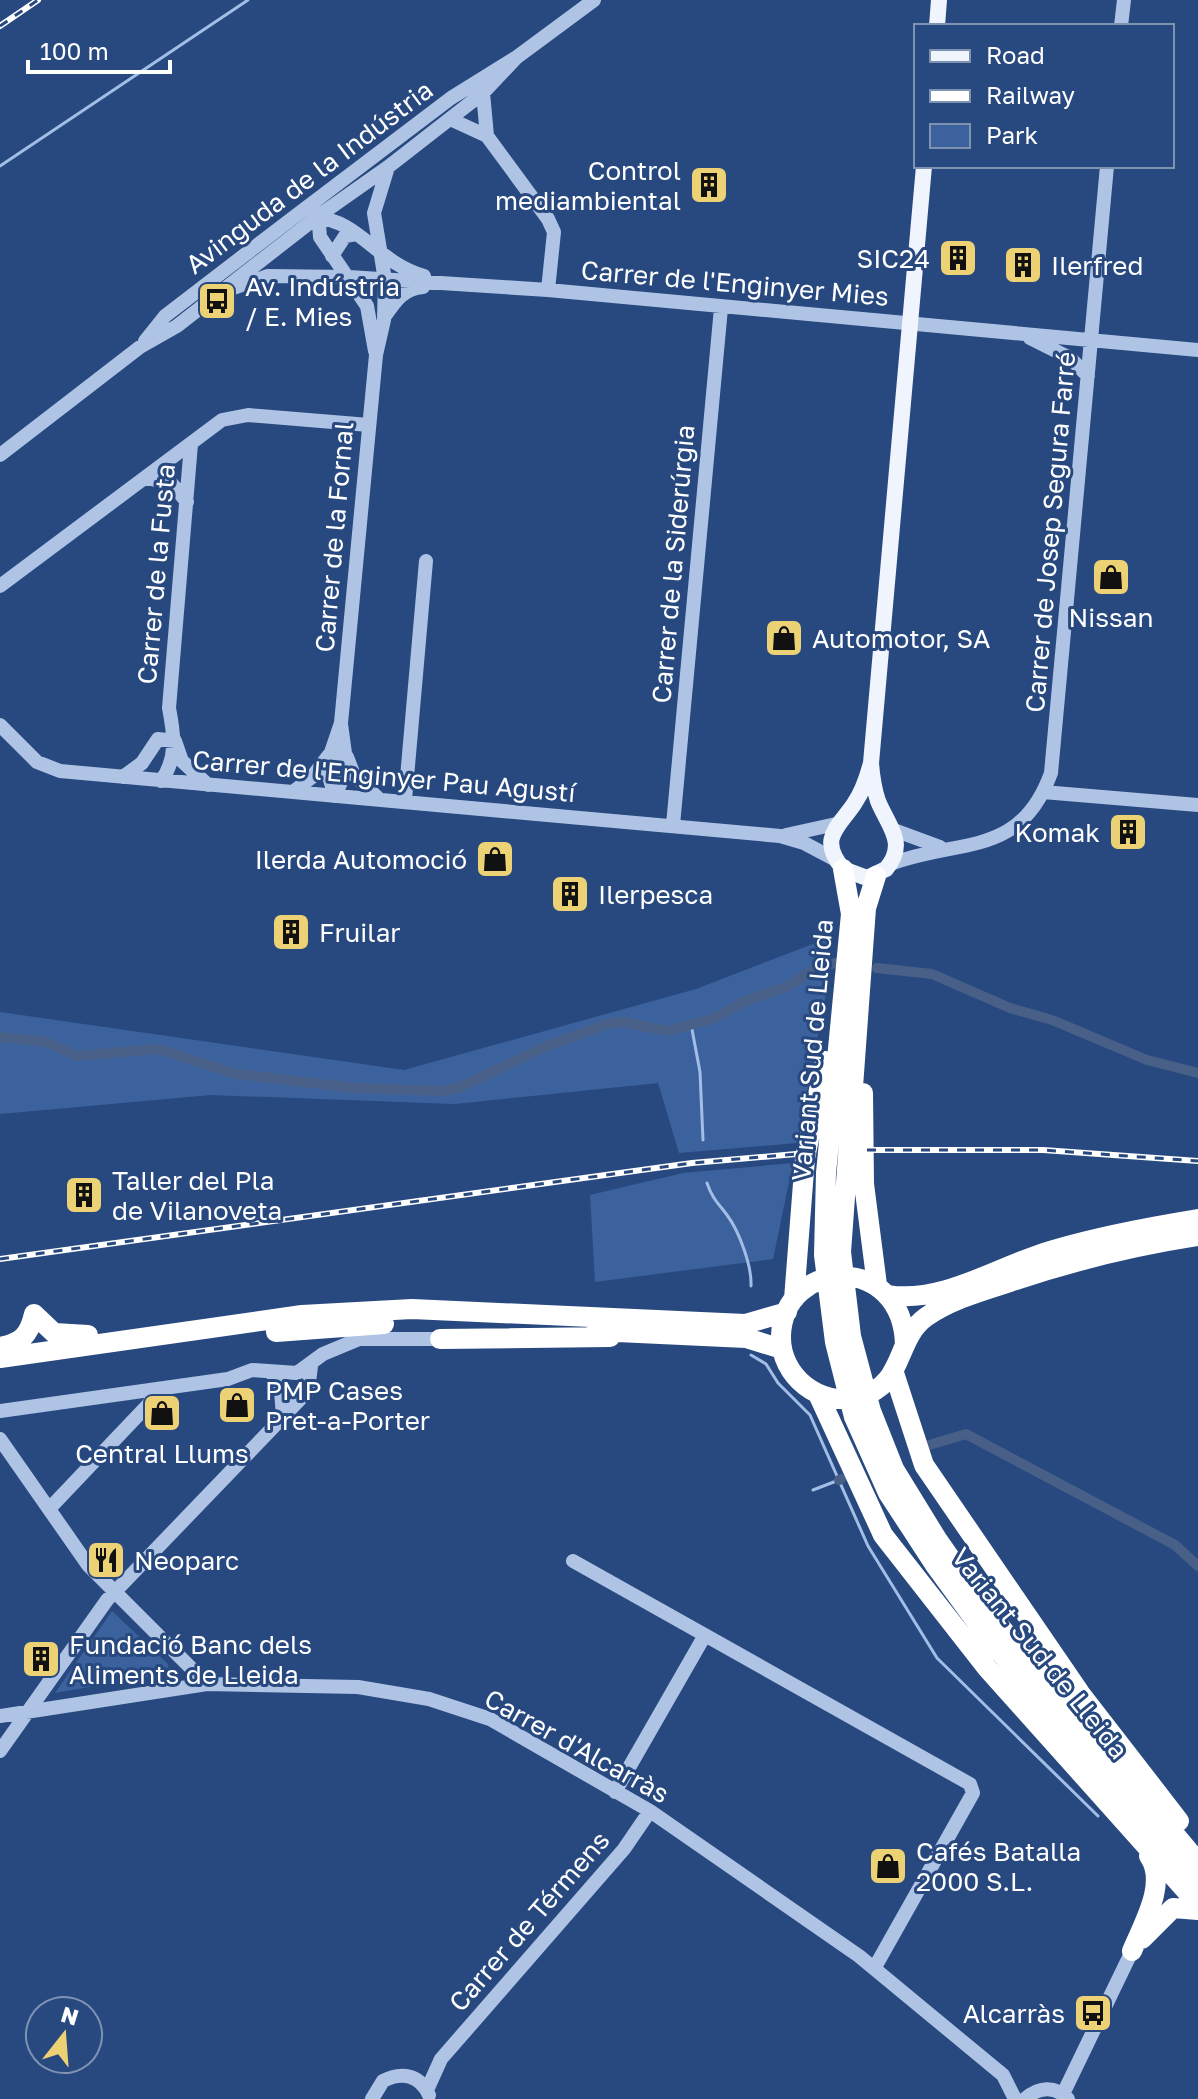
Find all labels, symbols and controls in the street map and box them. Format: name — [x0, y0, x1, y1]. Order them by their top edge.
scale bar — [28, 24, 170, 74]
legend — [914, 24, 1174, 168]
text: 100 m — [40, 36, 109, 65]
text: Road — [986, 40, 1045, 69]
street label: Avinguda de la Indústria — [179, 74, 439, 280]
text: Railway — [986, 80, 1075, 109]
text: Park — [986, 120, 1038, 149]
place label: Control mediambiental — [495, 155, 681, 216]
building icon: Control mediambiental — [688, 164, 730, 206]
building icon: SIC24 — [937, 237, 979, 279]
place label: SIC24 — [857, 243, 930, 274]
building icon: Ilerfred — [1002, 244, 1044, 286]
place label: Ilerfred — [1051, 250, 1143, 281]
street label: Carrer de l'Enginyer Mies — [580, 254, 890, 312]
place label: Av. Indústria / E. Mies — [245, 271, 400, 332]
bus stop icon: Av. Indústria / E. Mies — [196, 280, 238, 322]
street label: Carrer de Josep Segura Farré — [1019, 350, 1081, 714]
street label: Carrer de la Fornal — [308, 421, 360, 653]
street label: Carrer de la Siderúrgia — [645, 424, 701, 704]
street label: Carrer de la Fusta — [131, 462, 181, 686]
shop icon: Nissan — [1090, 556, 1132, 598]
place label: Nissan — [1069, 602, 1153, 633]
shop icon: Automotor, SA — [763, 617, 805, 659]
place label: Automotor, SA — [812, 623, 990, 654]
street label: Carrer de l'Enginyer Pau Agustí — [191, 744, 579, 808]
building icon: Komak — [1107, 811, 1149, 853]
place label: Komak — [1015, 817, 1100, 848]
shop icon: Ilerda Automoció — [474, 838, 516, 880]
place label: Ilerda Automoció — [255, 844, 467, 875]
building icon: Ilerpesca — [549, 873, 591, 915]
place label: Ilerpesca — [598, 879, 713, 910]
building icon: Fruilar — [270, 911, 312, 953]
place label: Fruilar — [319, 917, 400, 948]
street label: Variant Sud de Lleida — [785, 918, 839, 1182]
place label: Taller del Pla de Vilanoveta — [112, 1165, 282, 1226]
building icon: Taller del Pla de Vilanoveta — [63, 1174, 105, 1216]
place label: PMP Cases Pret-a-Porter — [265, 1375, 430, 1436]
shop icon: PMP Cases Pret-a-Porter — [216, 1384, 258, 1426]
shop icon: Central Llums — [141, 1392, 183, 1434]
place label: Central Llums — [75, 1438, 249, 1469]
restaurant icon: Neoparc — [85, 1539, 127, 1581]
street label: Variant Sud de Lleida — [945, 1541, 1135, 1765]
place label: Neoparc — [134, 1545, 239, 1576]
place label: Fundació Banc dels Aliments de Lleida — [69, 1629, 312, 1690]
building icon: Fundació Banc dels Aliments de Lleida — [20, 1638, 62, 1680]
street label: Carrer d'Alcarràs — [479, 1682, 675, 1810]
street label: Carrer de Térmens — [442, 1825, 616, 2017]
place label: Cafés Batalla 2000 S.L. — [916, 1836, 1081, 1897]
shop icon: Cafés Batalla 2000 S.L. — [867, 1845, 909, 1887]
bus stop icon: Alcarràs — [1072, 1992, 1114, 2034]
north arrow — [24, 1995, 104, 2075]
place label: Alcarràs — [963, 1998, 1065, 2029]
text: N — [58, 2000, 82, 2031]

